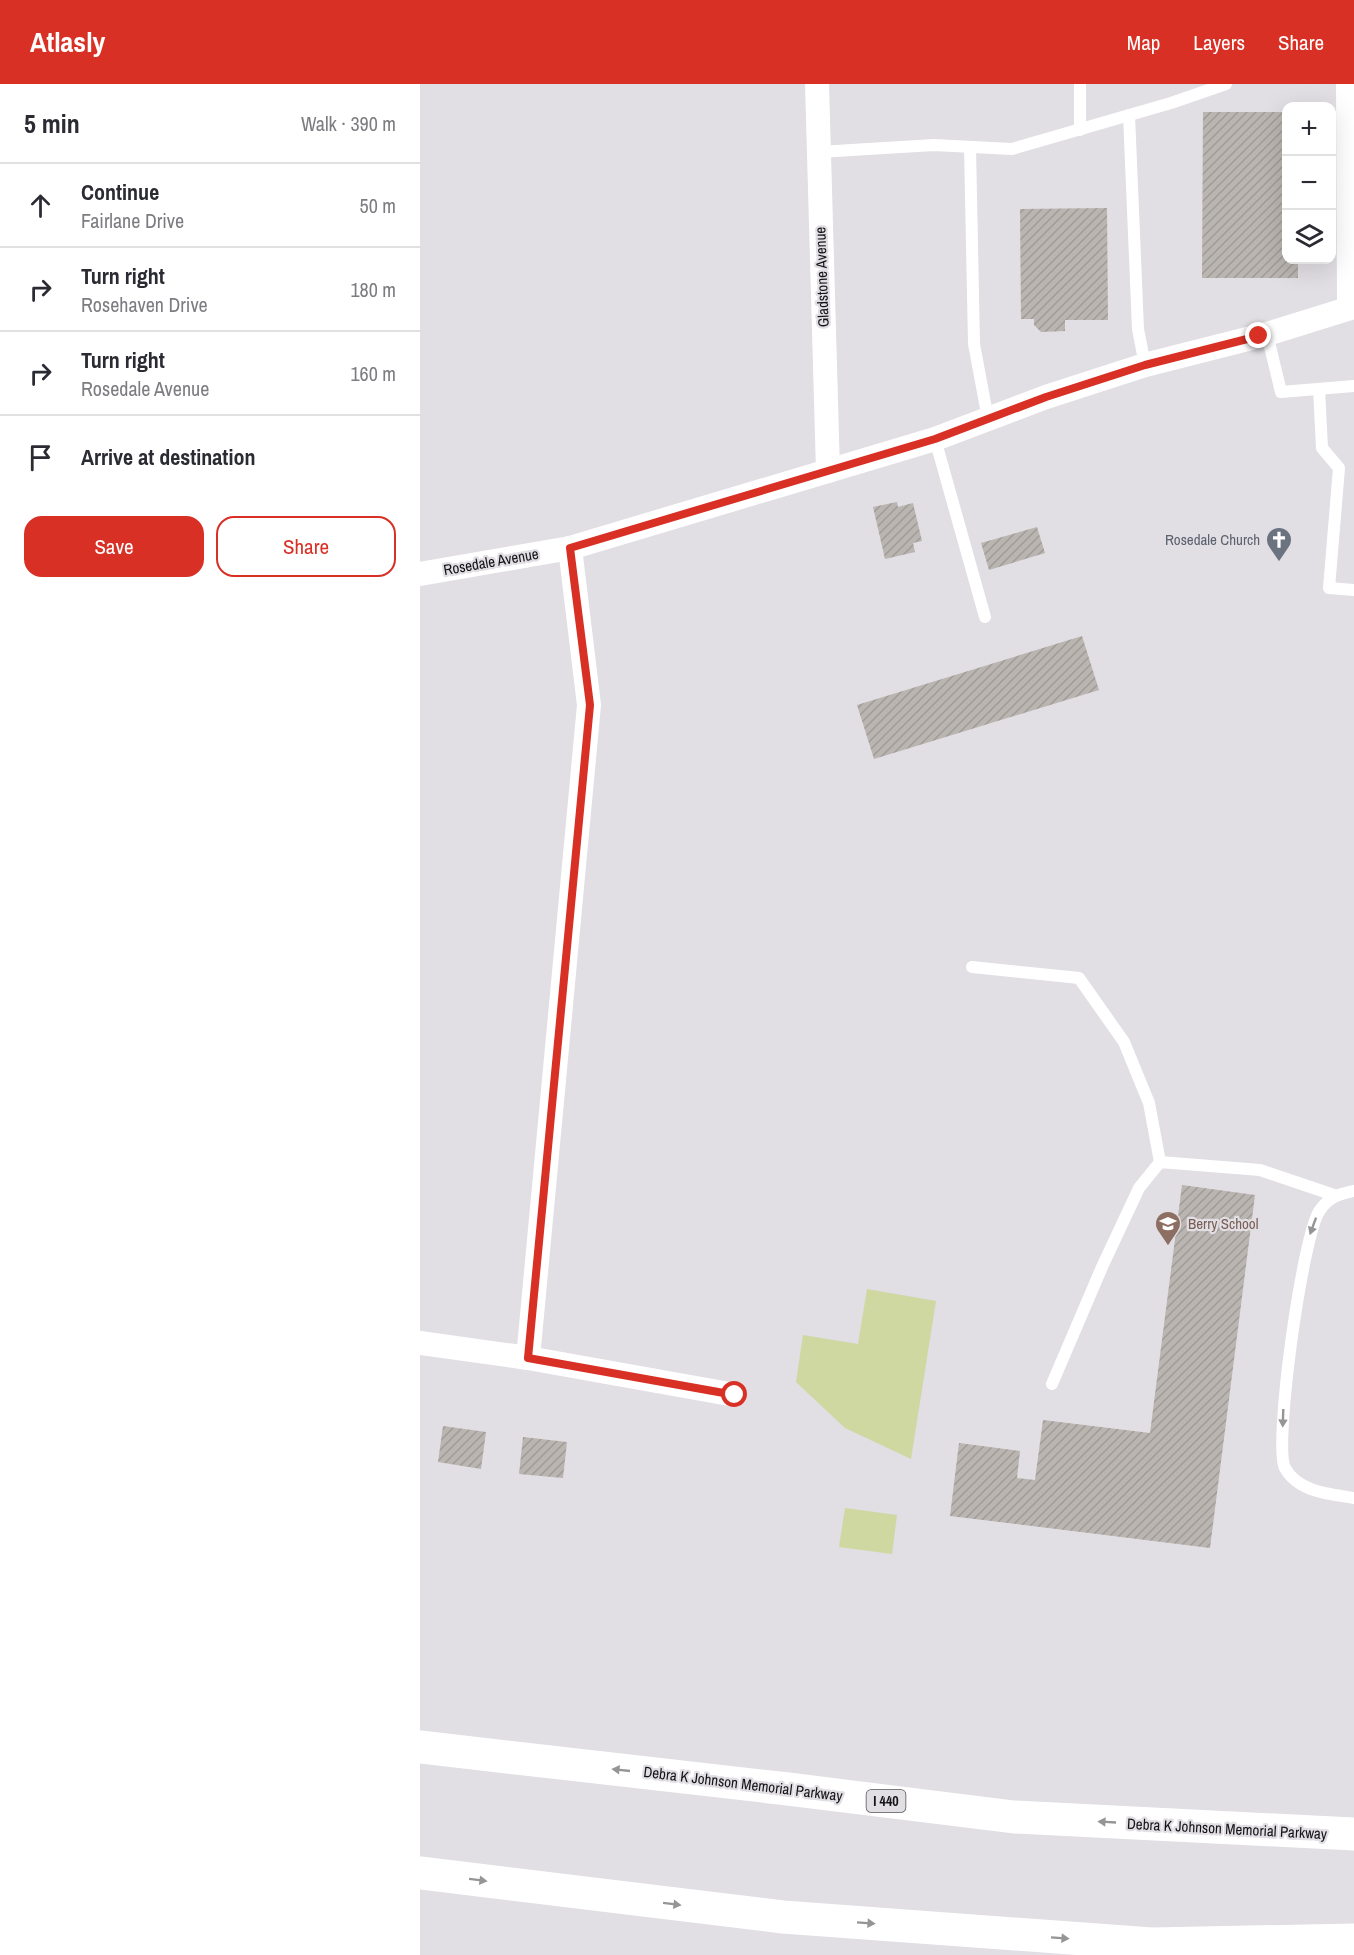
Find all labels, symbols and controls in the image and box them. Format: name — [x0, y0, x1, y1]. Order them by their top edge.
text: Atlasly — [30, 23, 105, 61]
text: Map — [1127, 28, 1160, 57]
text: Layers — [1193, 28, 1245, 57]
text: Share — [1278, 28, 1324, 57]
map controls — [1282, 102, 1336, 264]
button: + — [1282, 102, 1336, 156]
text: 5 min — [24, 106, 80, 141]
text: Walk · 390 m — [301, 110, 396, 137]
button: − — [1282, 156, 1336, 210]
text: Continue — [81, 177, 159, 207]
icon: ahead — [24, 189, 57, 222]
text: 50 m — [360, 192, 396, 219]
text: Fairlane Drive — [81, 207, 184, 234]
button: layers — [1282, 210, 1336, 264]
street label: Gladstone Avenue — [809, 226, 834, 328]
text: Turn right — [81, 261, 165, 291]
icon: right — [24, 273, 57, 306]
text: 180 m — [350, 276, 396, 303]
text: Rosehaven Drive — [81, 291, 208, 318]
route end — [1245, 322, 1271, 348]
text: Turn right — [81, 345, 165, 375]
icon: right — [24, 357, 57, 390]
text: 160 m — [350, 360, 396, 387]
text: Rosedale Avenue — [81, 375, 209, 402]
icon: arrive — [24, 441, 57, 474]
text: Arrive at destination — [81, 442, 255, 472]
button: Save — [24, 516, 204, 577]
button: Share — [216, 516, 396, 577]
church icon: Rosedale Church — [1264, 525, 1294, 563]
place label: Rosedale Church — [1165, 529, 1260, 550]
street label: Rosedale Avenue — [442, 543, 540, 580]
school or university icon: Berry School — [1153, 1209, 1183, 1247]
place label: Berry School — [1188, 1213, 1258, 1234]
one-way arrow — [1308, 1217, 1318, 1235]
route start — [721, 1381, 747, 1407]
one-way arrow — [1279, 1409, 1288, 1428]
street label: Debra K Johnson Memorial Parkway — [642, 1761, 845, 1806]
one-way arrow — [611, 1765, 630, 1775]
road number: I 440 — [866, 1790, 906, 1812]
street label: Debra K Johnson Memorial Parkway — [1126, 1813, 1328, 1844]
one-way arrow — [1097, 1817, 1116, 1826]
one-way arrow — [469, 1875, 488, 1885]
one-way arrow — [662, 1899, 681, 1908]
one-way arrow — [856, 1918, 875, 1928]
one-way arrow — [1051, 1933, 1070, 1942]

